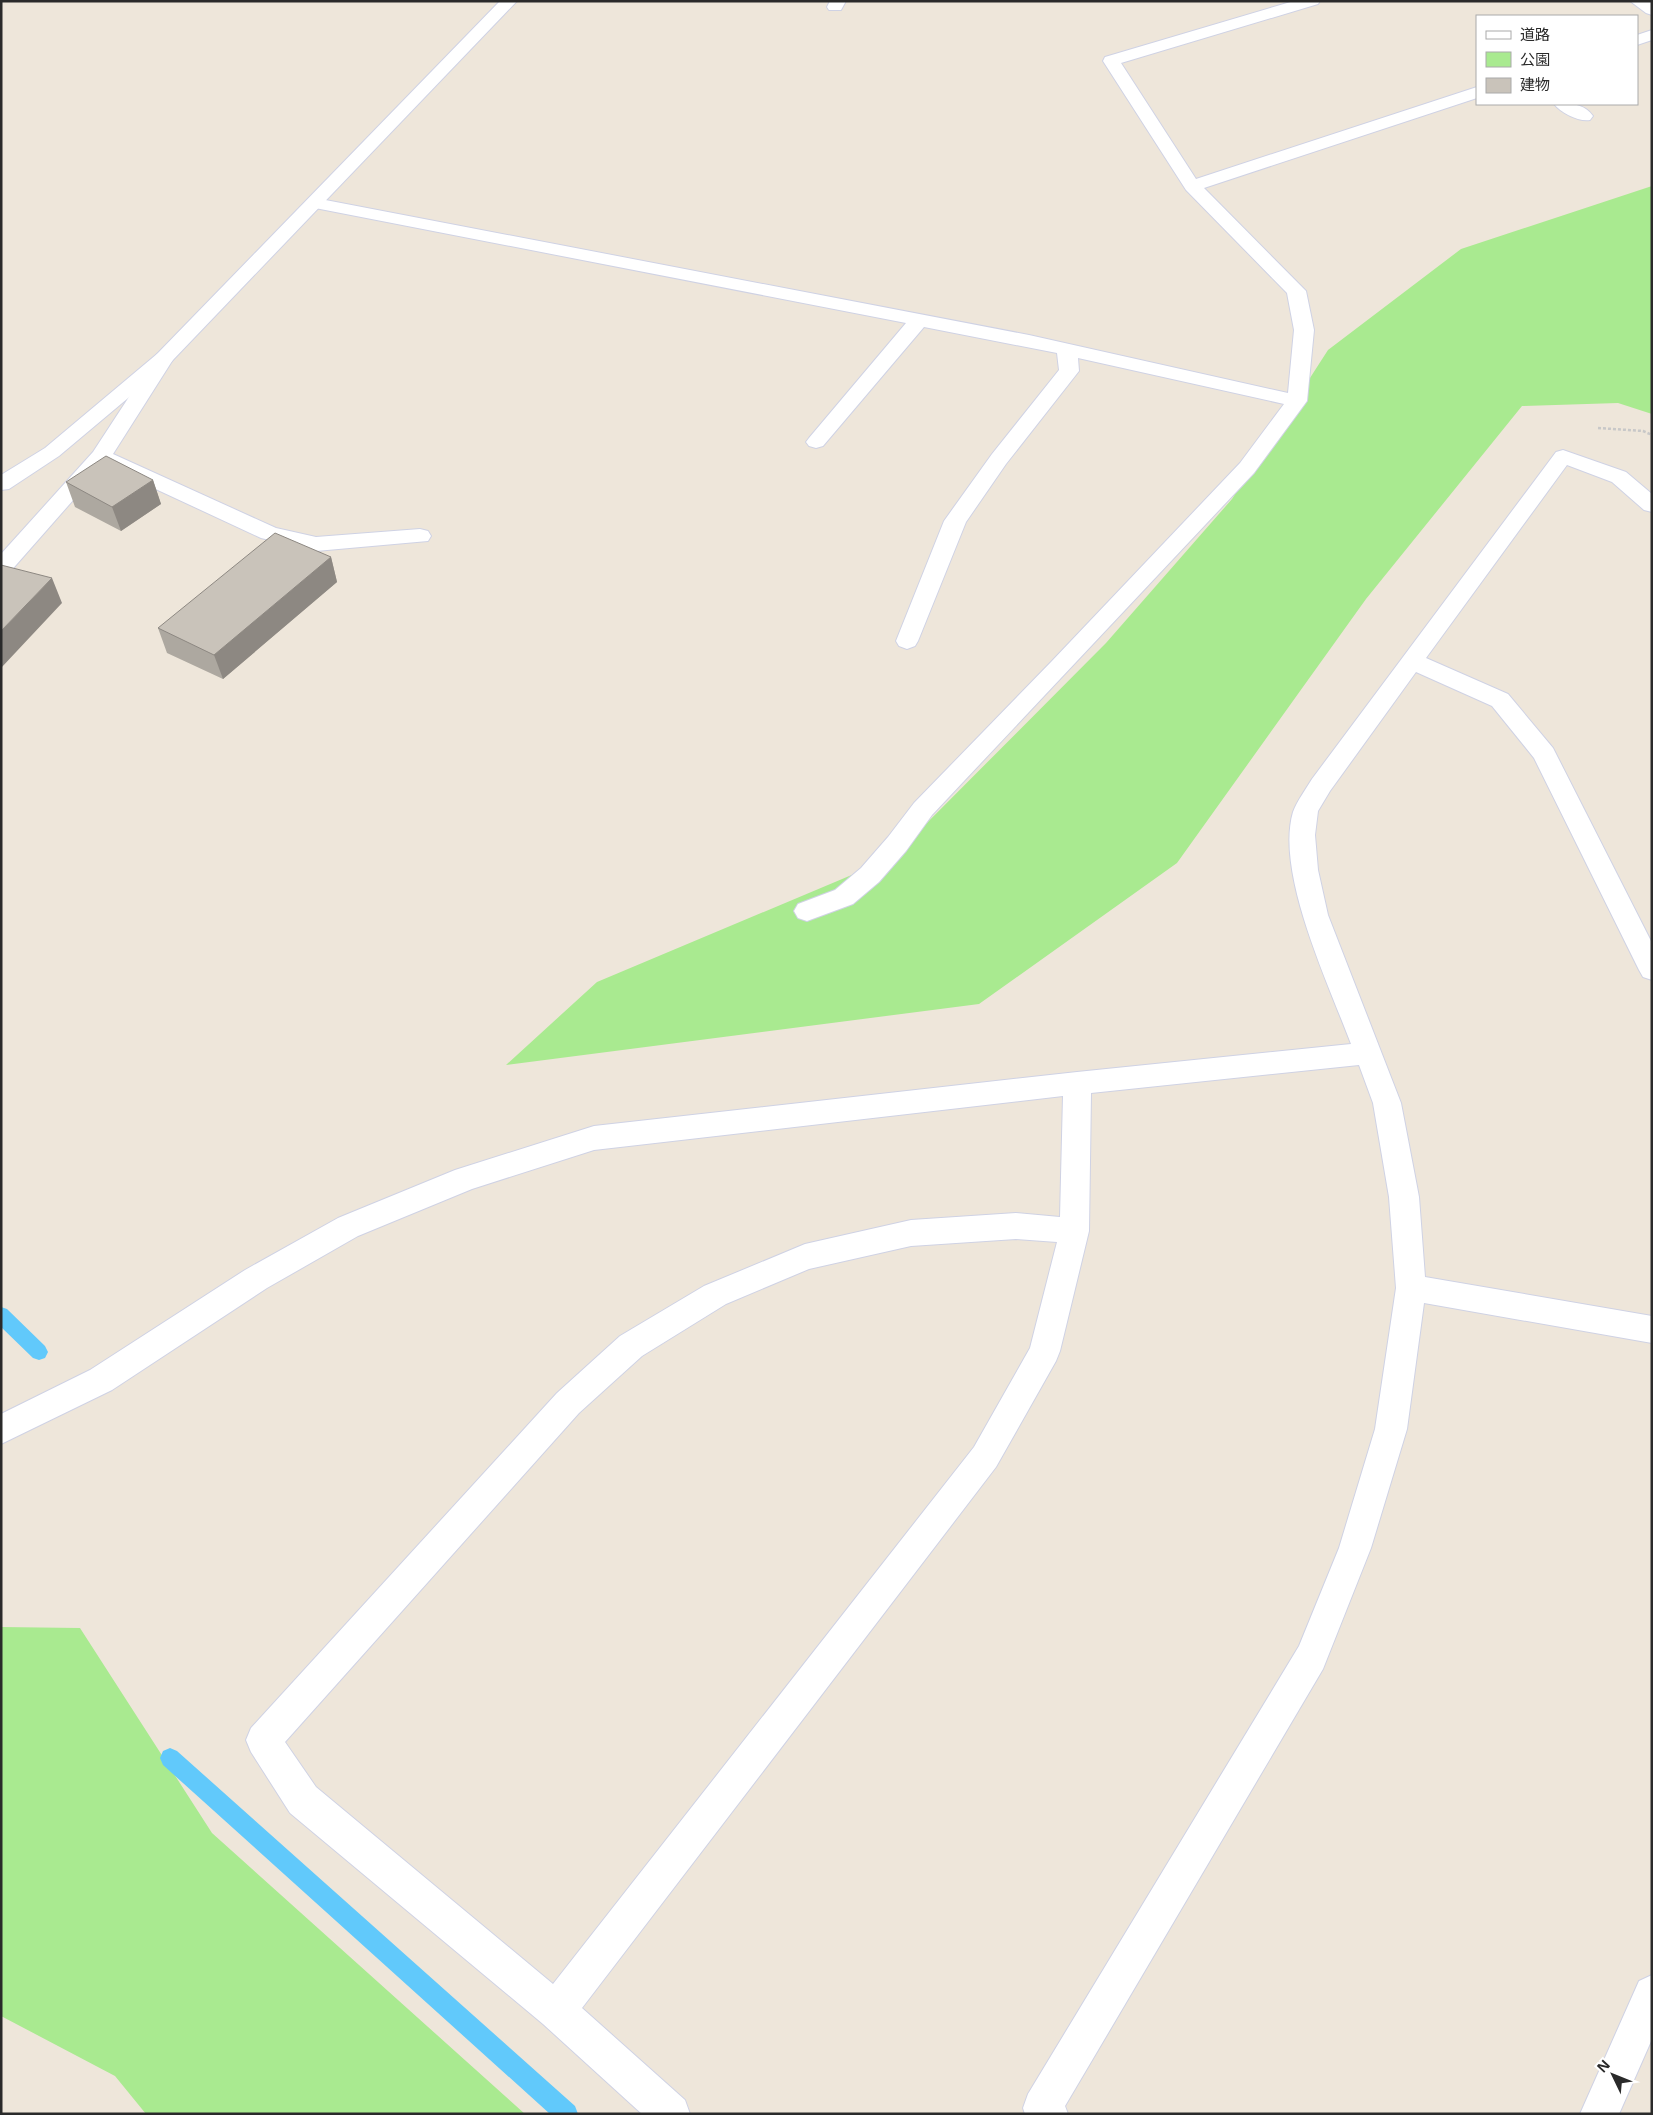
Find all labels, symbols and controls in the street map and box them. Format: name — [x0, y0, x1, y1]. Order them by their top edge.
legend — [1476, 15, 1638, 105]
text: 道路 — [1520, 24, 1550, 44]
text: 公園 — [1520, 49, 1550, 69]
text: 建物 — [1520, 74, 1550, 94]
north arrow — [1588, 2050, 1638, 2100]
text: N — [1592, 2055, 1614, 2076]

